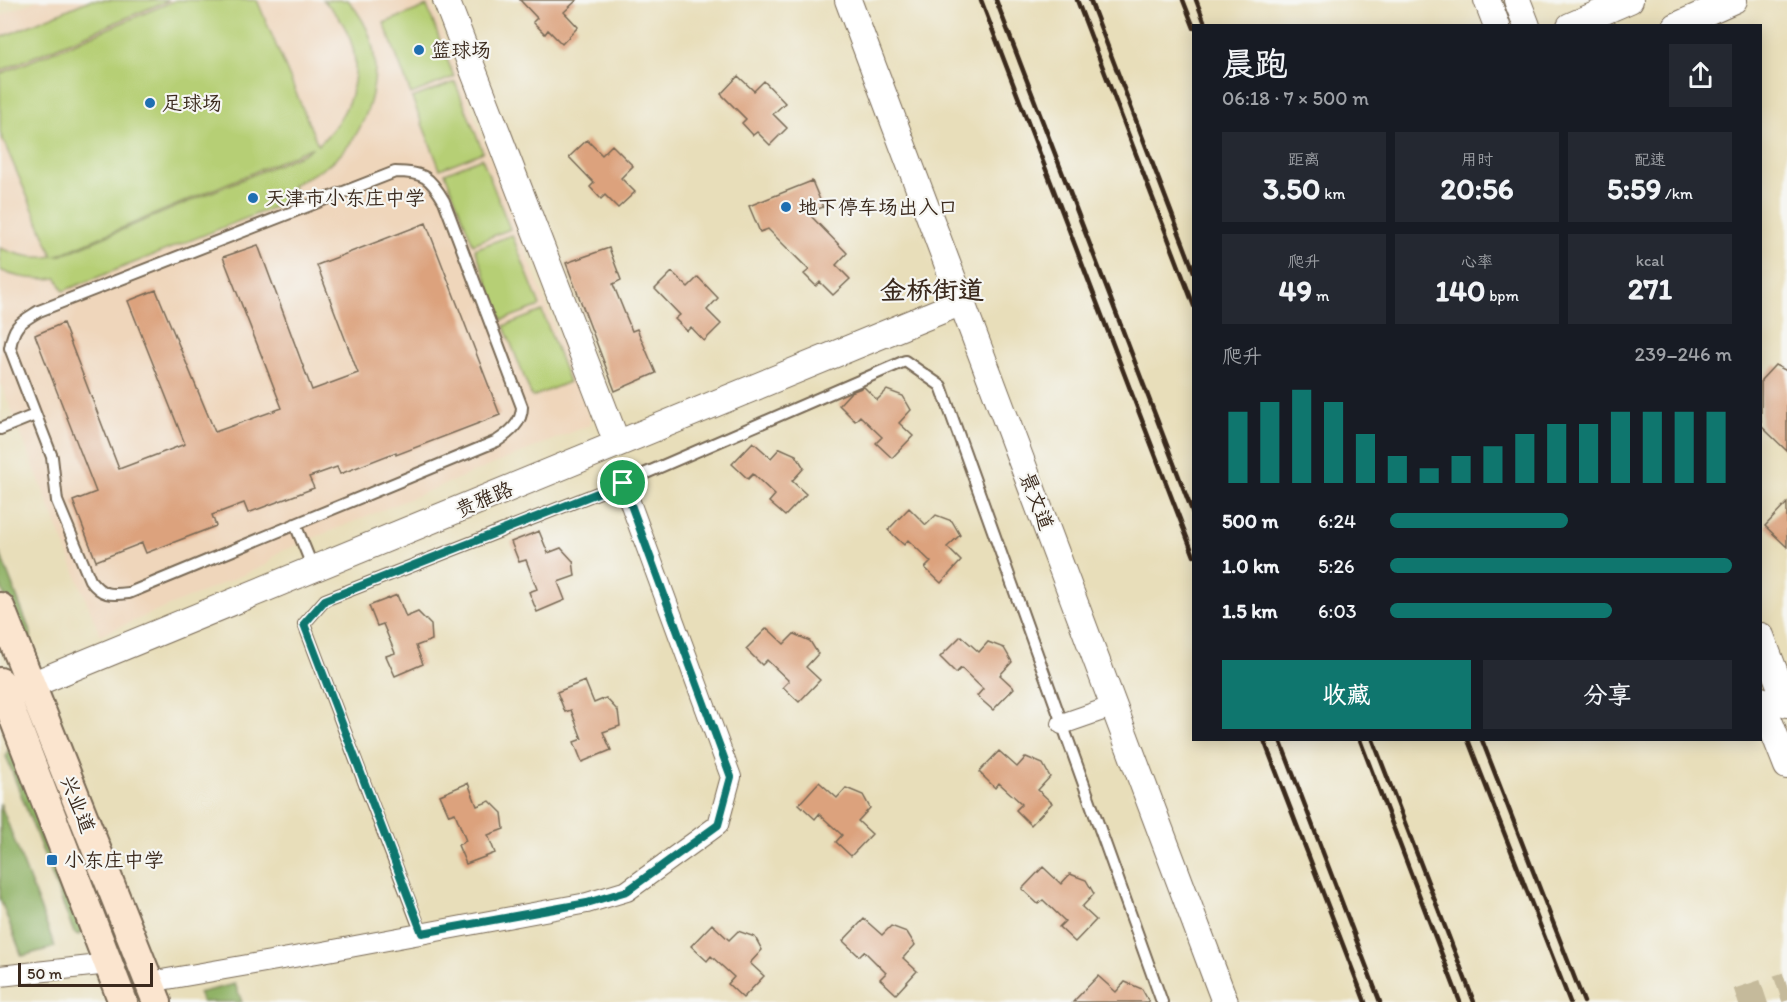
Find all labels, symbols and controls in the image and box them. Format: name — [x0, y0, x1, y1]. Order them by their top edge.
place label: 篮球场 — [431, 38, 491, 62]
marker: 篮球场 — [412, 43, 426, 57]
text: 晨跑 — [1222, 44, 1288, 83]
button: share — [1669, 44, 1732, 107]
text: 06:18 · 7 × 500 m — [1222, 86, 1369, 110]
place label: 足球场 — [162, 91, 222, 115]
marker: 足球场 — [143, 96, 157, 110]
text: 距离 — [1288, 150, 1320, 169]
text: 用时 — [1461, 150, 1493, 169]
text: 配速 — [1634, 150, 1666, 169]
text: 3.50 — [1263, 170, 1321, 207]
text: 20:56 — [1440, 170, 1514, 207]
text: 5:59 — [1607, 170, 1662, 207]
text: km — [1321, 184, 1345, 203]
text: /km — [1662, 184, 1693, 203]
place label: 天津市小东庄中学 — [265, 186, 425, 210]
marker: 天津市小东庄中学 — [246, 191, 260, 205]
place label: 地下停车场出入口 — [798, 195, 958, 219]
marker: 地下停车场出入口 — [779, 200, 793, 214]
text: kcal — [1636, 251, 1664, 270]
text: 爬升 — [1288, 252, 1320, 271]
text: 心率 — [1461, 252, 1493, 271]
text: 271 — [1628, 270, 1672, 307]
text: 49 — [1279, 272, 1312, 309]
text: 140 — [1435, 272, 1486, 309]
district label: 金桥街道 — [880, 274, 984, 306]
text: m — [1312, 286, 1329, 305]
text: bpm — [1486, 286, 1519, 305]
text: 239–246 m — [1635, 342, 1732, 366]
text: 爬升 — [1222, 344, 1262, 368]
pin — [597, 457, 648, 508]
icon: arrive — [606, 466, 639, 499]
street label: 景文道 — [1015, 469, 1059, 533]
street label: 贵雅路 — [452, 476, 517, 522]
text: 500 m — [1222, 509, 1278, 533]
text: 6:24 — [1318, 509, 1356, 533]
text: 1.0 km — [1222, 554, 1279, 578]
text: 5:26 — [1318, 554, 1355, 578]
text: 1.5 km — [1222, 599, 1278, 623]
text: 6:03 — [1318, 599, 1357, 623]
button: 收藏 — [1222, 660, 1471, 729]
button: 分享 — [1483, 660, 1732, 729]
street label: 兴业道 — [56, 772, 100, 836]
place label: 小东庄中学 — [64, 848, 164, 872]
marker: 小东庄中学 — [45, 853, 59, 867]
scale bar — [18, 960, 153, 988]
text: 50 m — [27, 964, 62, 983]

